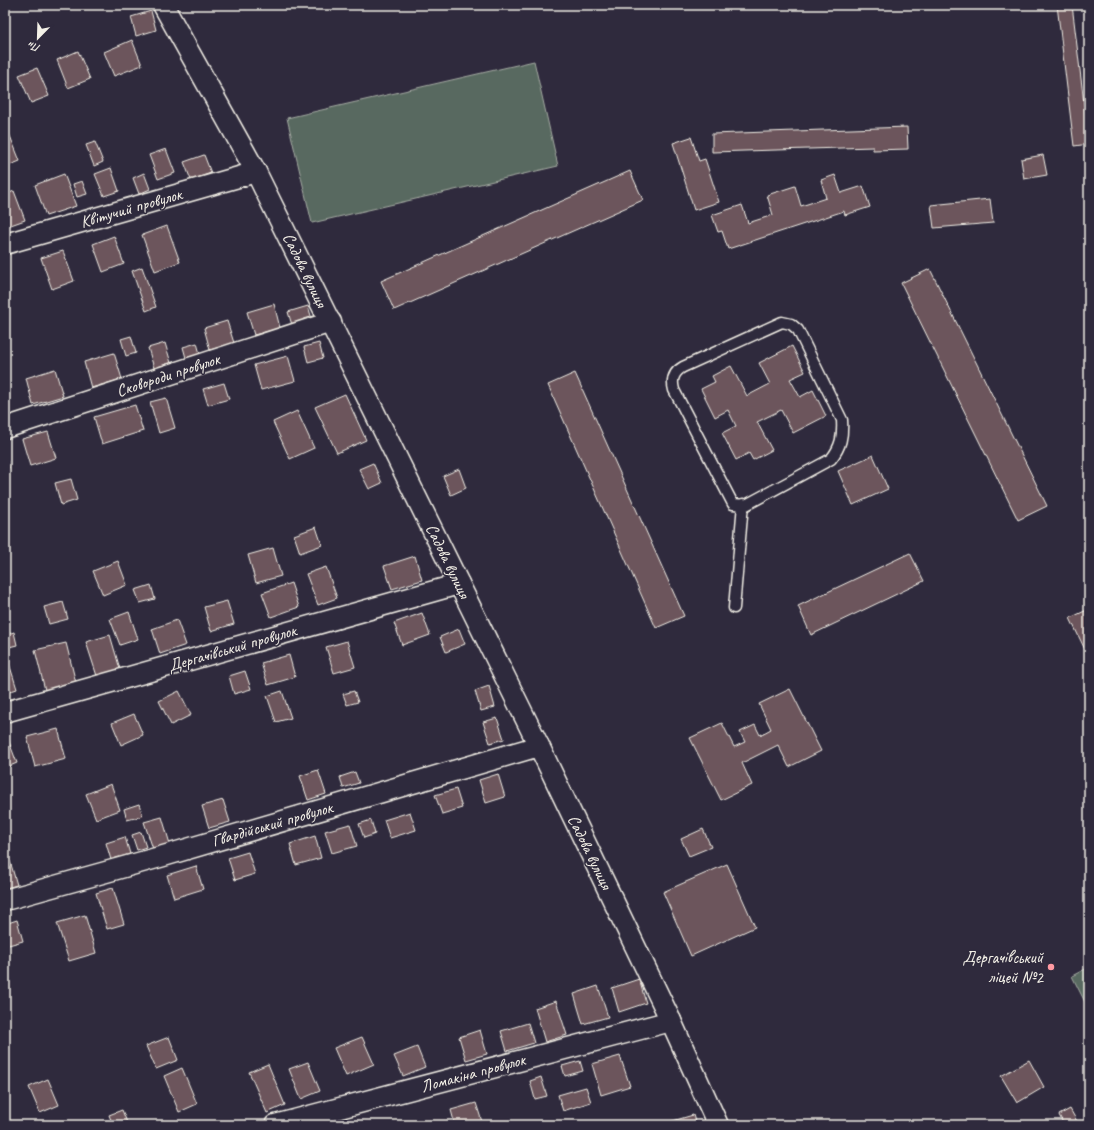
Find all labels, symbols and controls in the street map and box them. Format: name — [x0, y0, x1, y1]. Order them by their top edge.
north arrow — [18, 18, 58, 58]
text: Пн — [25, 38, 42, 56]
street label: Квітучий провулок — [78, 183, 186, 233]
street label: Садова вулиця — [278, 229, 333, 312]
street label: Сковороди провулок — [114, 348, 224, 402]
street label: Садова вулиця — [421, 520, 476, 603]
street label: Дергачівський провулок — [165, 619, 300, 676]
street label: Гвардійський провулок — [209, 796, 336, 851]
street label: Садова вулиця — [563, 811, 618, 894]
place label: Дергачівський ліцей №2 — [963, 947, 1044, 988]
marker: Дергачівський ліцей №2 — [1046, 962, 1056, 972]
street label: Ломакіна провулок — [418, 1048, 529, 1097]

